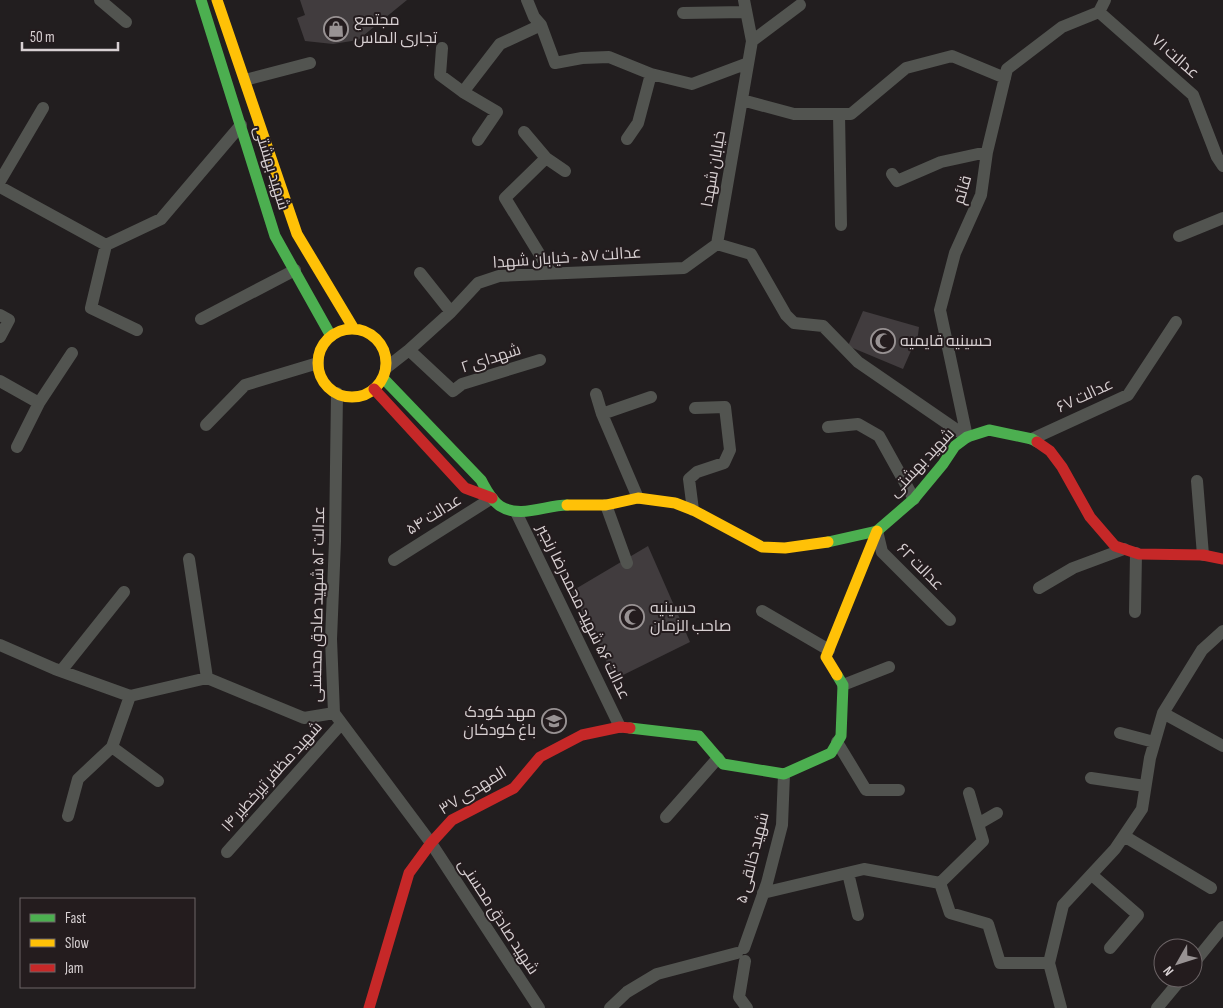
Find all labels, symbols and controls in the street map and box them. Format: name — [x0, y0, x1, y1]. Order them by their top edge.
place label: مجتمع تجاری الماس — [354, 11, 438, 48]
shop icon: مجتمع تجاری الماس — [323, 16, 349, 42]
scale bar — [22, 20, 119, 52]
text: 50 m — [30, 28, 55, 47]
street label: عدالت ۷۱ — [1147, 31, 1203, 83]
street label: شهید بهشتی — [249, 124, 293, 212]
street label: خیابان شهدا — [698, 129, 730, 209]
street label: قائم — [950, 173, 977, 207]
street label: عدالت ۵۷ - خیابان شهدا — [492, 243, 642, 273]
mosque icon: حسینیه قایمیه — [870, 328, 896, 354]
place label: حسینیه قایمیه — [900, 332, 992, 351]
street label: شهدای ۲ — [459, 340, 523, 378]
street label: عدالت ۶۷ — [1054, 375, 1116, 417]
street label: شهید بهشتی — [885, 425, 959, 501]
street label: عدالت ۵۴ — [403, 491, 465, 539]
street label: عدالت ۵۲ شهید صادق محسنی — [307, 506, 329, 702]
street label: عدالت ۵۶ شهید محمدرضا رنجبر — [532, 520, 634, 703]
street label: عدالت ۶۲ — [893, 540, 947, 594]
place label: حسینیه صاحب الزمان — [650, 599, 732, 636]
mosque icon: حسینیه صاحب الزمان — [619, 604, 645, 630]
place label: مهد کودک باغ کودکان — [463, 703, 536, 741]
school or university icon: مهد کودک باغ کودکان — [541, 708, 567, 734]
street label: شهید مظفر تیرخطیر ۱۴ — [218, 718, 326, 836]
street label: المهدی ۳۷ — [436, 763, 510, 819]
street label: شهید خالقی ۵ — [733, 810, 773, 906]
street label: شهید صادق محسنی — [454, 856, 542, 978]
legend — [20, 898, 195, 988]
text: Fast — [65, 909, 87, 928]
text: Slow — [65, 934, 89, 953]
north arrow — [1153, 938, 1203, 988]
text: Jam — [64, 959, 83, 978]
text: N — [1159, 963, 1177, 979]

